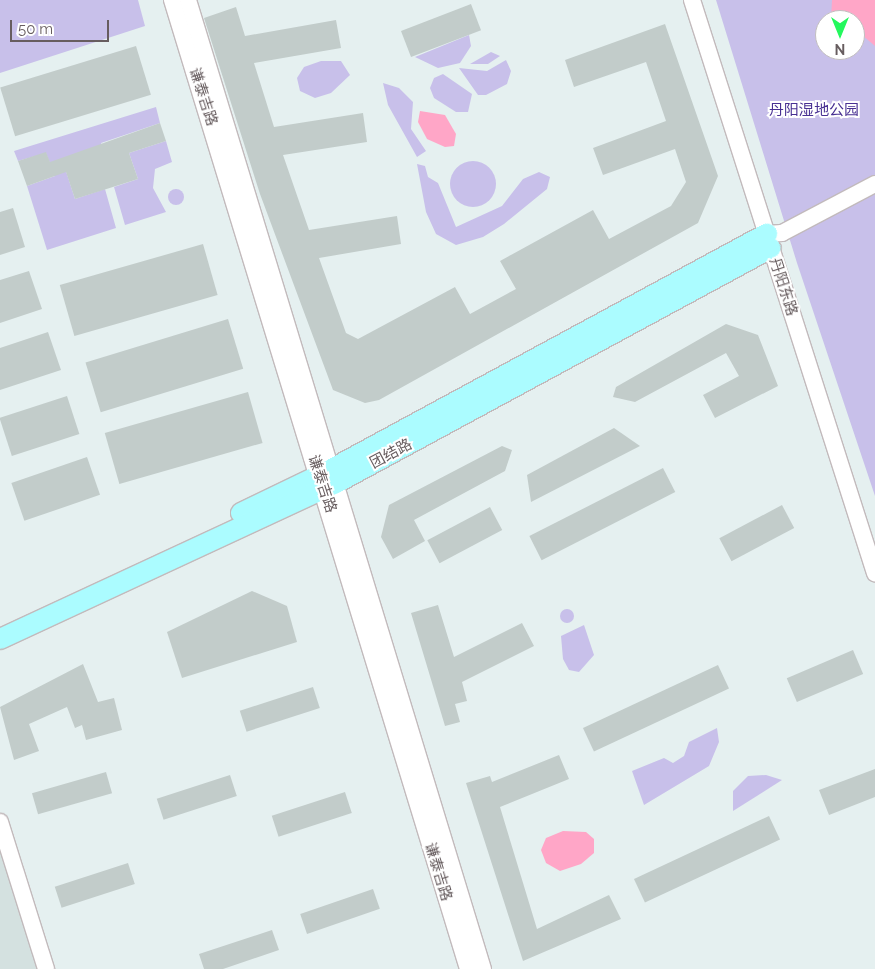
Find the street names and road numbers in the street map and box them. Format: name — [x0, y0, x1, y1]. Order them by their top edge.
street label: 谦泰吉路 — [185, 66, 221, 128]
street label: 丹阳东路 — [765, 256, 801, 318]
street label: 团结路 — [367, 435, 415, 473]
street label: 谦泰吉路 — [304, 453, 340, 515]
street label: 谦泰吉路 — [421, 841, 455, 903]

